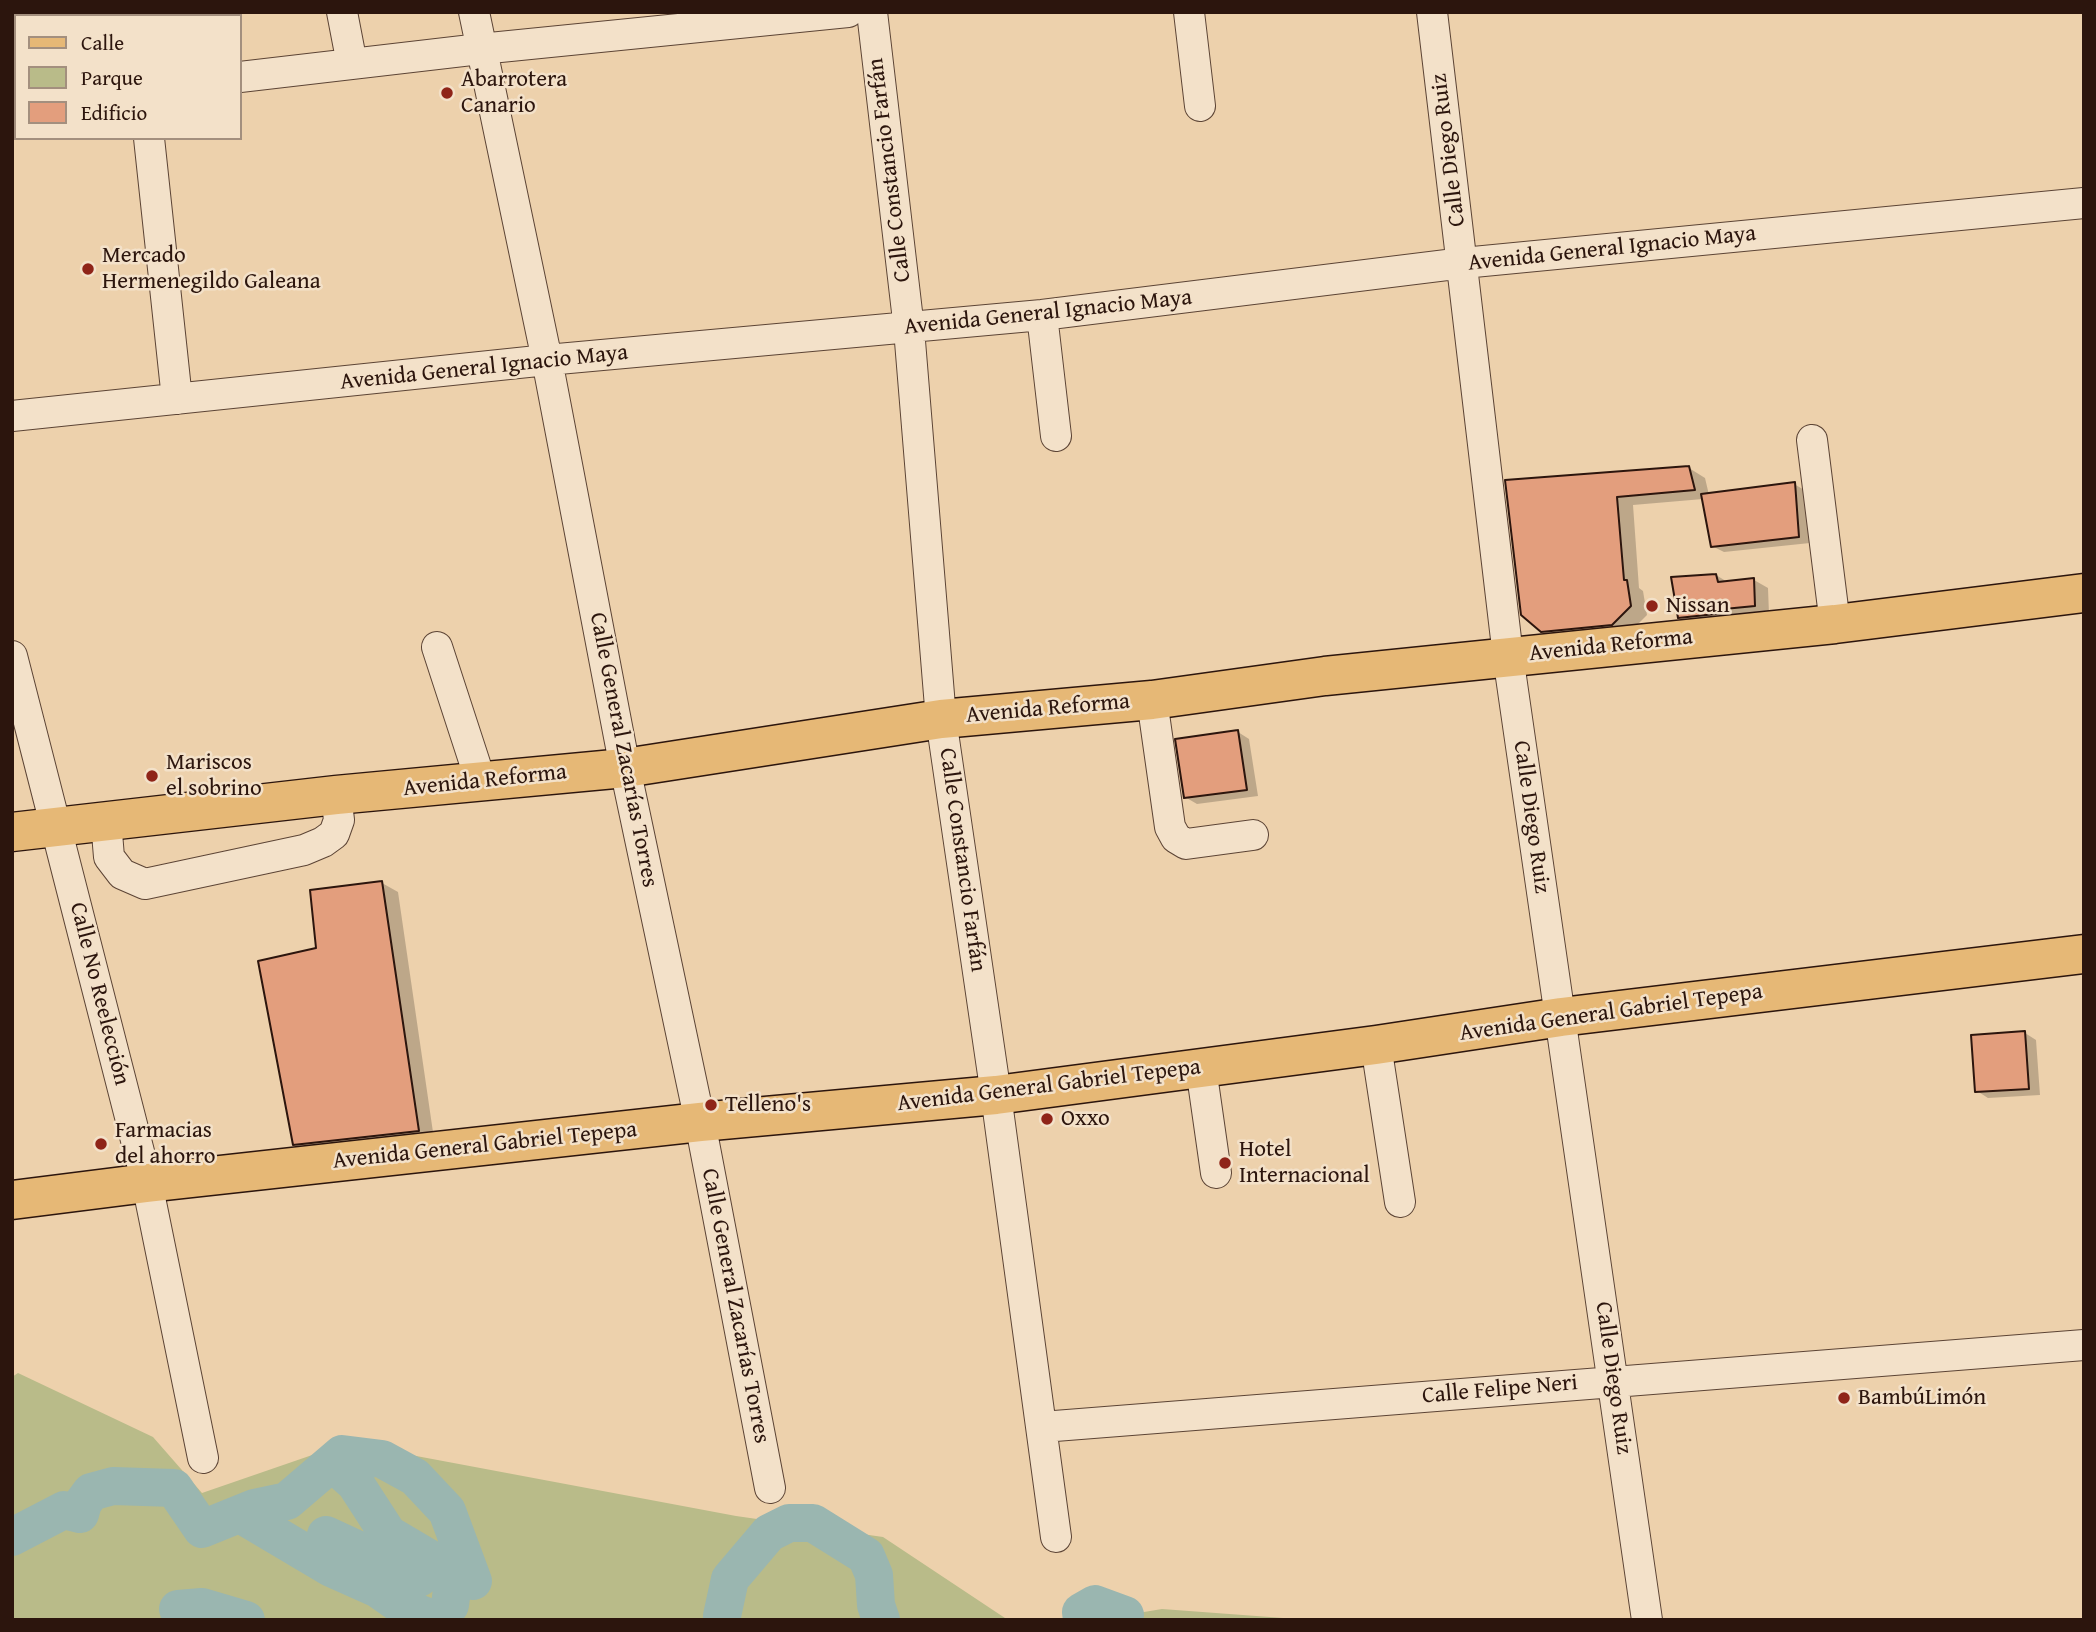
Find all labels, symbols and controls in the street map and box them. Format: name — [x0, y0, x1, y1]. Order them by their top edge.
legend — [14, 14, 242, 140]
text: Calle — [81, 27, 124, 58]
street label: Calle Constancio Farfán — [863, 56, 917, 284]
text: Parque — [81, 62, 143, 93]
place label: Abarrotera Canario — [461, 66, 567, 120]
street label: Calle Diego Ruiz — [1426, 72, 1472, 228]
marker: Abarrotera Canario — [439, 85, 455, 101]
text: Edificio — [81, 97, 147, 128]
street label: Avenida General Ignacio Maya — [1467, 220, 1757, 278]
place label: Mercado Hermenegildo Galeana — [102, 242, 321, 296]
marker: Mercado Hermenegildo Galeana — [80, 261, 96, 277]
street label: Avenida General Ignacio Maya — [903, 284, 1193, 342]
street label: Avenida General Ignacio Maya — [339, 339, 629, 397]
place label: Nissan — [1666, 592, 1730, 620]
marker: Nissan — [1644, 598, 1660, 614]
street label: Calle General Zacarías Torres — [583, 610, 663, 890]
street label: Avenida Reforma — [1528, 624, 1694, 668]
street label: Avenida Reforma — [965, 688, 1131, 730]
street label: Calle Diego Ruiz — [1507, 739, 1555, 895]
street label: Calle Constancio Farfán — [933, 746, 991, 974]
place label: Mariscos el sobrino — [166, 749, 262, 803]
street label: Avenida Reforma — [402, 759, 568, 803]
marker: Mariscos el sobrino — [144, 768, 160, 784]
street label: Calle No Reelección — [63, 900, 135, 1088]
street label: Avenida General Gabriel Tepepa — [1458, 978, 1764, 1048]
street label: Avenida General Gabriel Tepepa — [896, 1054, 1202, 1118]
place label: Telleno's — [725, 1091, 811, 1119]
marker: Telleno's — [703, 1097, 719, 1113]
place label: Oxxo — [1061, 1105, 1110, 1133]
marker: Oxxo — [1039, 1111, 1055, 1127]
street label: Avenida General Gabriel Tepepa — [332, 1116, 638, 1176]
place label: Farmacias del ahorro — [115, 1117, 215, 1171]
marker: Farmacias del ahorro — [93, 1136, 109, 1152]
place label: Hotel Internacional — [1239, 1136, 1370, 1190]
marker: Hotel Internacional — [1217, 1155, 1233, 1171]
street label: Calle General Zacarías Torres — [695, 1166, 775, 1446]
street label: Calle Diego Ruiz — [1589, 1300, 1637, 1456]
street label: Calle Felipe Neri — [1421, 1369, 1579, 1411]
place label: BambúLimón — [1858, 1384, 1986, 1412]
marker: BambúLimón — [1836, 1390, 1852, 1406]

